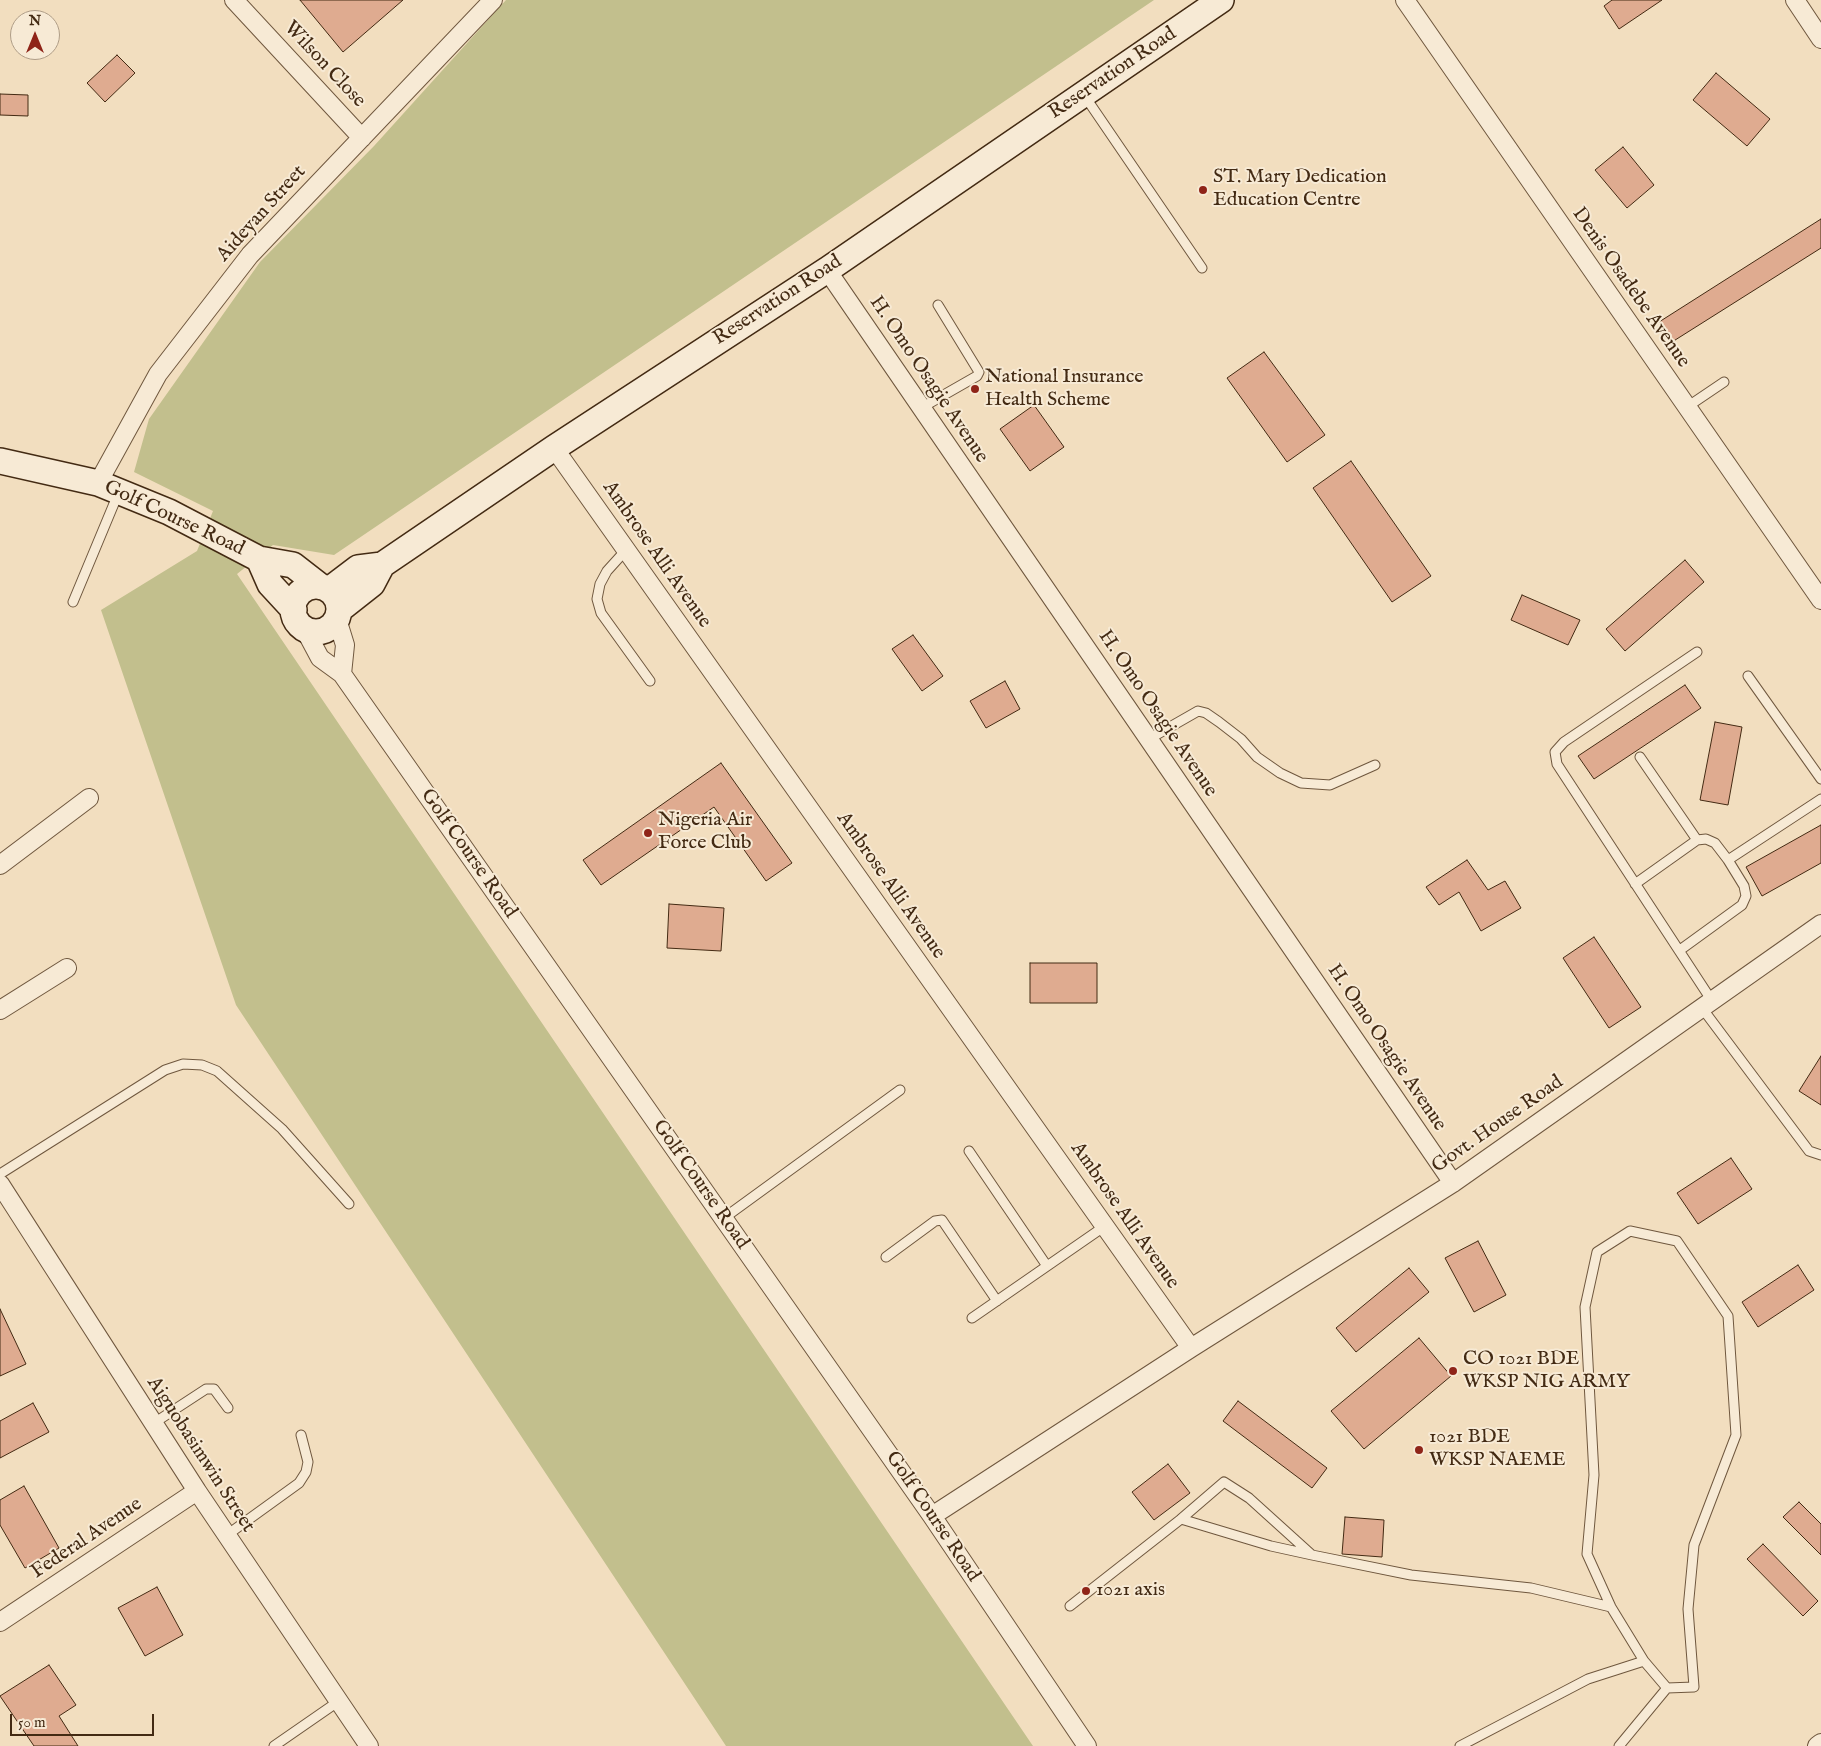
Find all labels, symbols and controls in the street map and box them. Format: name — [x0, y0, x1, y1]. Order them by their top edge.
north arrow — [10, 10, 60, 60]
text: N — [29, 12, 41, 30]
street label: Wilson Close — [278, 17, 370, 113]
street label: Reservation Road — [1045, 23, 1181, 125]
street label: Aideyan Street — [212, 161, 312, 267]
place label: ST. Mary Dedication Education Centre — [1213, 166, 1387, 213]
marker: ST. Mary Dedication Education Centre — [1197, 184, 1209, 196]
street label: Denis Osadebe Avenue — [1566, 203, 1694, 373]
street label: Reservation Road — [709, 251, 847, 351]
street label: H. Omo Osagie Avenue — [863, 292, 993, 468]
place label: National Insurance Health Scheme — [985, 366, 1143, 413]
marker: National Insurance Health Scheme — [969, 383, 981, 395]
street label: Golf Course Road — [100, 476, 248, 562]
street label: Ambrose Alli Avenue — [596, 477, 716, 633]
street label: H. Omo Osagie Avenue — [1092, 626, 1222, 802]
street label: Golf Course Road — [415, 785, 521, 923]
street label: Ambrose Alli Avenue — [830, 808, 950, 964]
place label: Nigeria Air Force Club — [658, 809, 752, 856]
marker: Nigeria Air Force Club — [642, 827, 654, 839]
street label: H. Omo Osagie Avenue — [1321, 960, 1451, 1136]
street label: Govt. House Road — [1428, 1071, 1568, 1179]
street label: Golf Course Road — [647, 1116, 753, 1254]
street label: Ambrose Alli Avenue — [1064, 1138, 1184, 1294]
place label: CO 1021 BDE WKSP NIG ARMY — [1463, 1348, 1630, 1395]
marker: CO 1021 BDE WKSP NIG ARMY — [1447, 1365, 1459, 1377]
street label: Aiguobasimwin Street — [141, 1373, 259, 1537]
place label: 1021 BDE WKSP NAEME — [1429, 1426, 1566, 1473]
marker: 1021 BDE WKSP NAEME — [1413, 1444, 1425, 1456]
street label: Golf Course Road — [879, 1447, 985, 1587]
street label: Federal Avenue — [27, 1493, 147, 1585]
place label: 1021 axis — [1096, 1579, 1165, 1603]
marker: 1021 axis — [1080, 1585, 1092, 1597]
scale bar — [12, 1704, 156, 1736]
text: 50 m — [18, 1713, 46, 1732]

